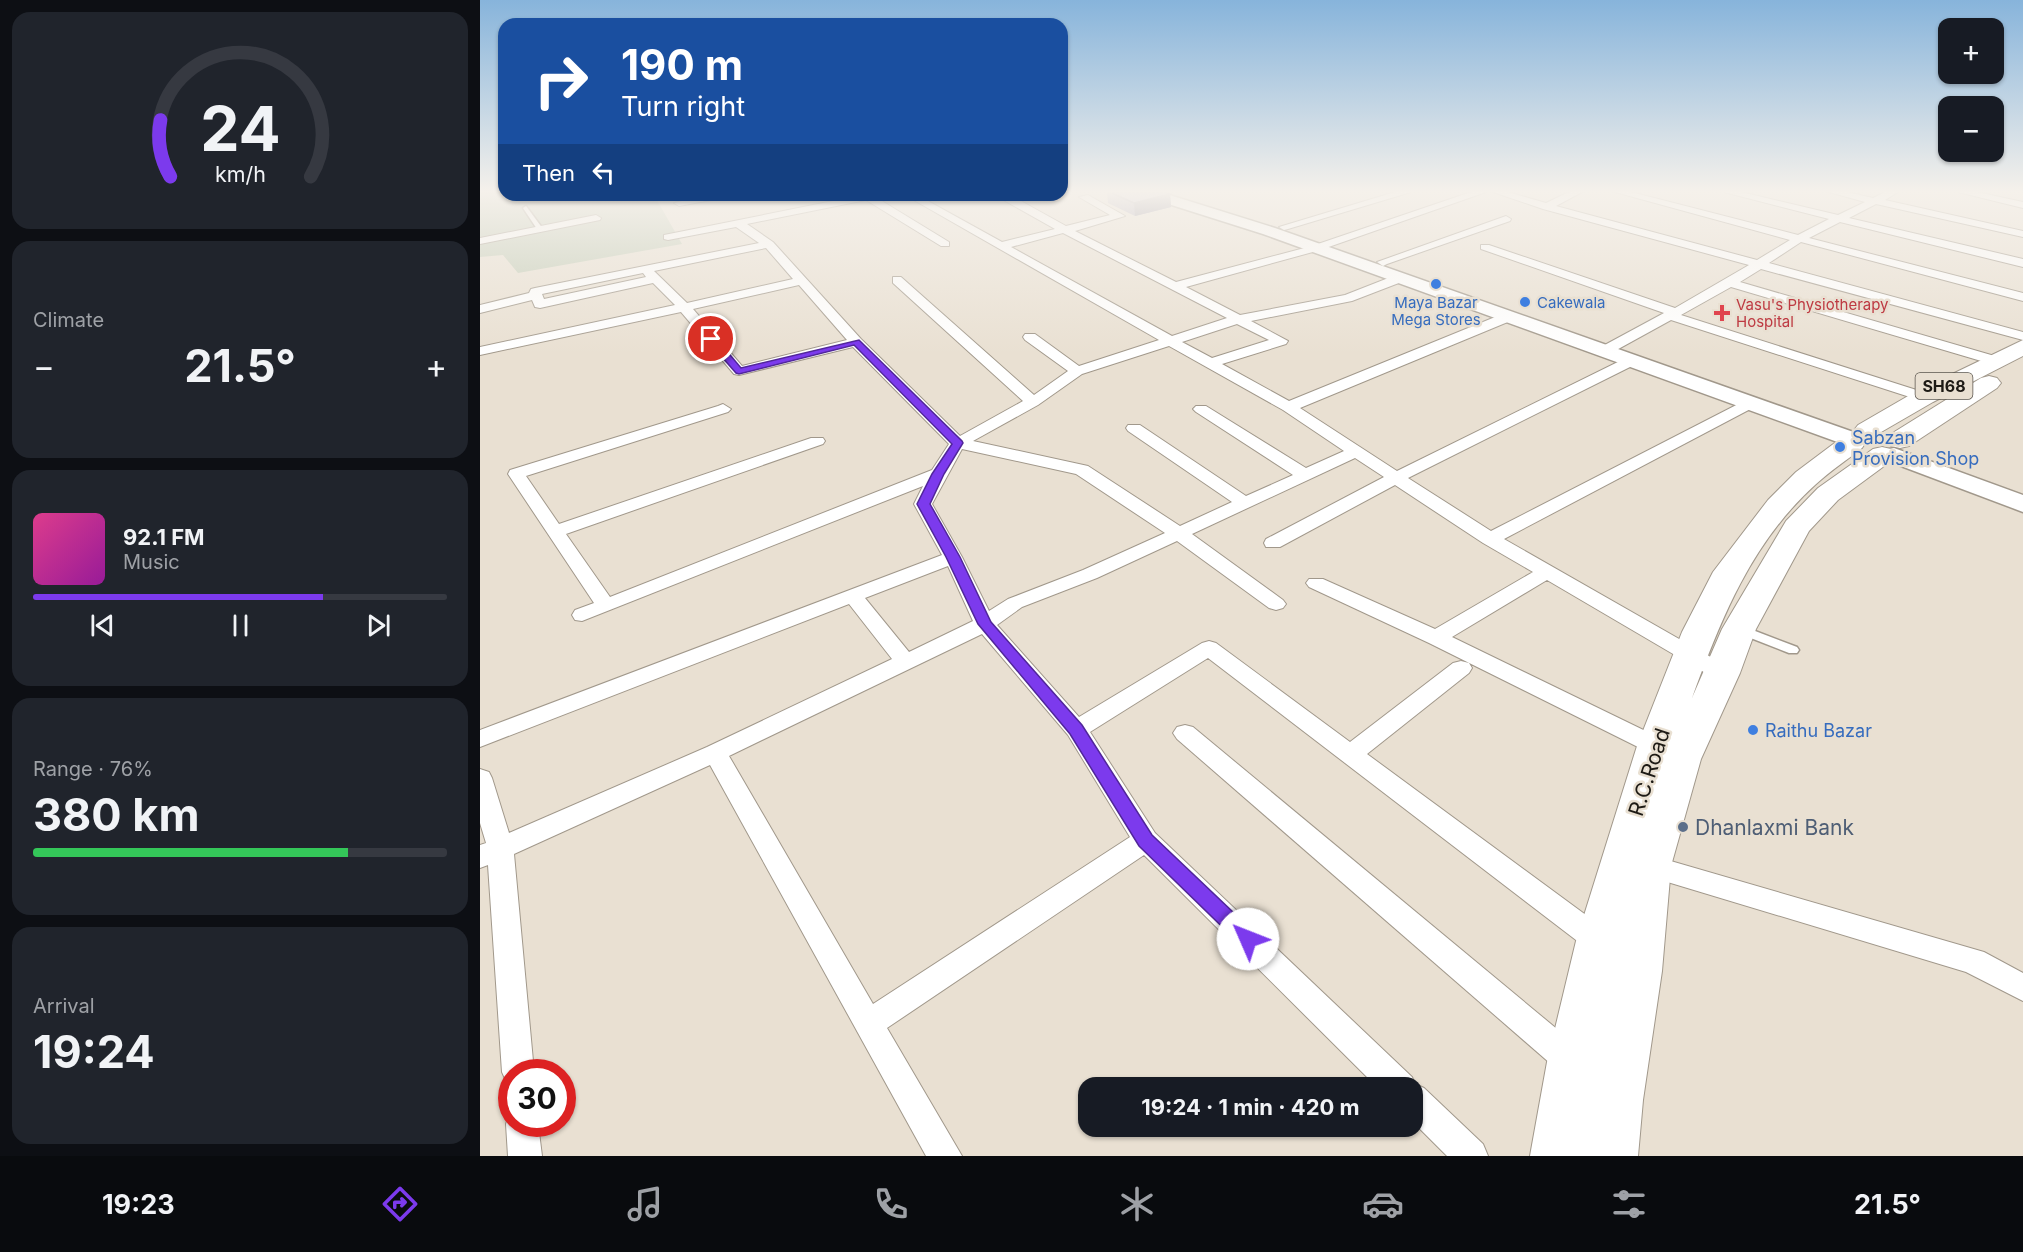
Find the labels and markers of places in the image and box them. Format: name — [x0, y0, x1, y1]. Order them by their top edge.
marker: Maya Bazar Mega Stores — [1429, 277, 1443, 291]
place label: Maya Bazar Mega Stores — [1391, 293, 1481, 329]
place label: Cakewala — [1537, 293, 1606, 312]
marker: Cakewala — [1518, 295, 1532, 309]
place label: Vasu's Physiotherapy Hospital — [1736, 295, 1889, 331]
marker: Vasu's Physiotherapy Hospital — [1713, 304, 1731, 322]
pin — [685, 313, 736, 364]
place label: Sabzan Provision Shop — [1852, 427, 1979, 469]
marker: Sabzan Provision Shop — [1833, 440, 1847, 454]
place label: Raithu Bazar — [1765, 720, 1872, 741]
marker: Raithu Bazar — [1746, 723, 1760, 737]
place label: Dhanlaxmi Bank — [1695, 815, 1854, 840]
marker: Dhanlaxmi Bank — [1676, 820, 1690, 834]

